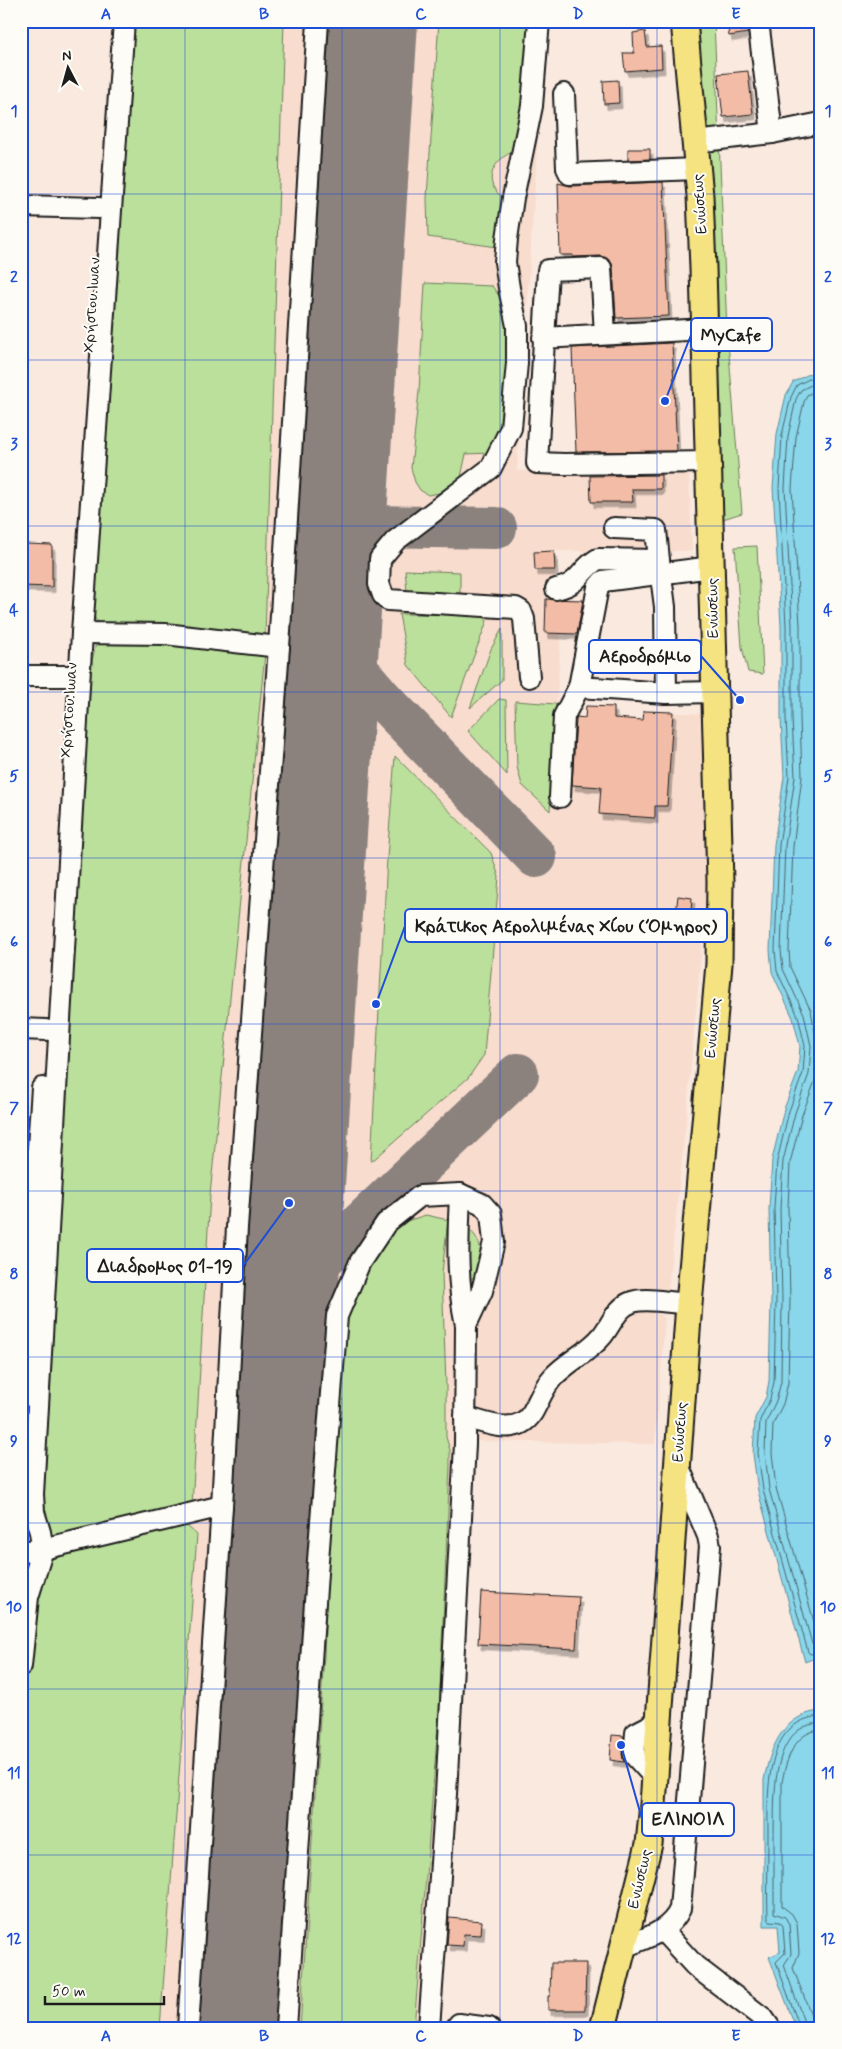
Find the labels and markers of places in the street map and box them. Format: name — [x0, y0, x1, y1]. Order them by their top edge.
callout: MyCafe — [691, 318, 772, 351]
callout: Αεροδρόμιο — [589, 640, 701, 673]
callout: Κράτικος Αερολιμένας Χίου (Όμηρος) — [405, 909, 727, 942]
callout: Διαδρομος 01-19 — [87, 1249, 243, 1282]
callout: ΕΛΙΝΟΙΛ — [642, 1803, 734, 1836]

